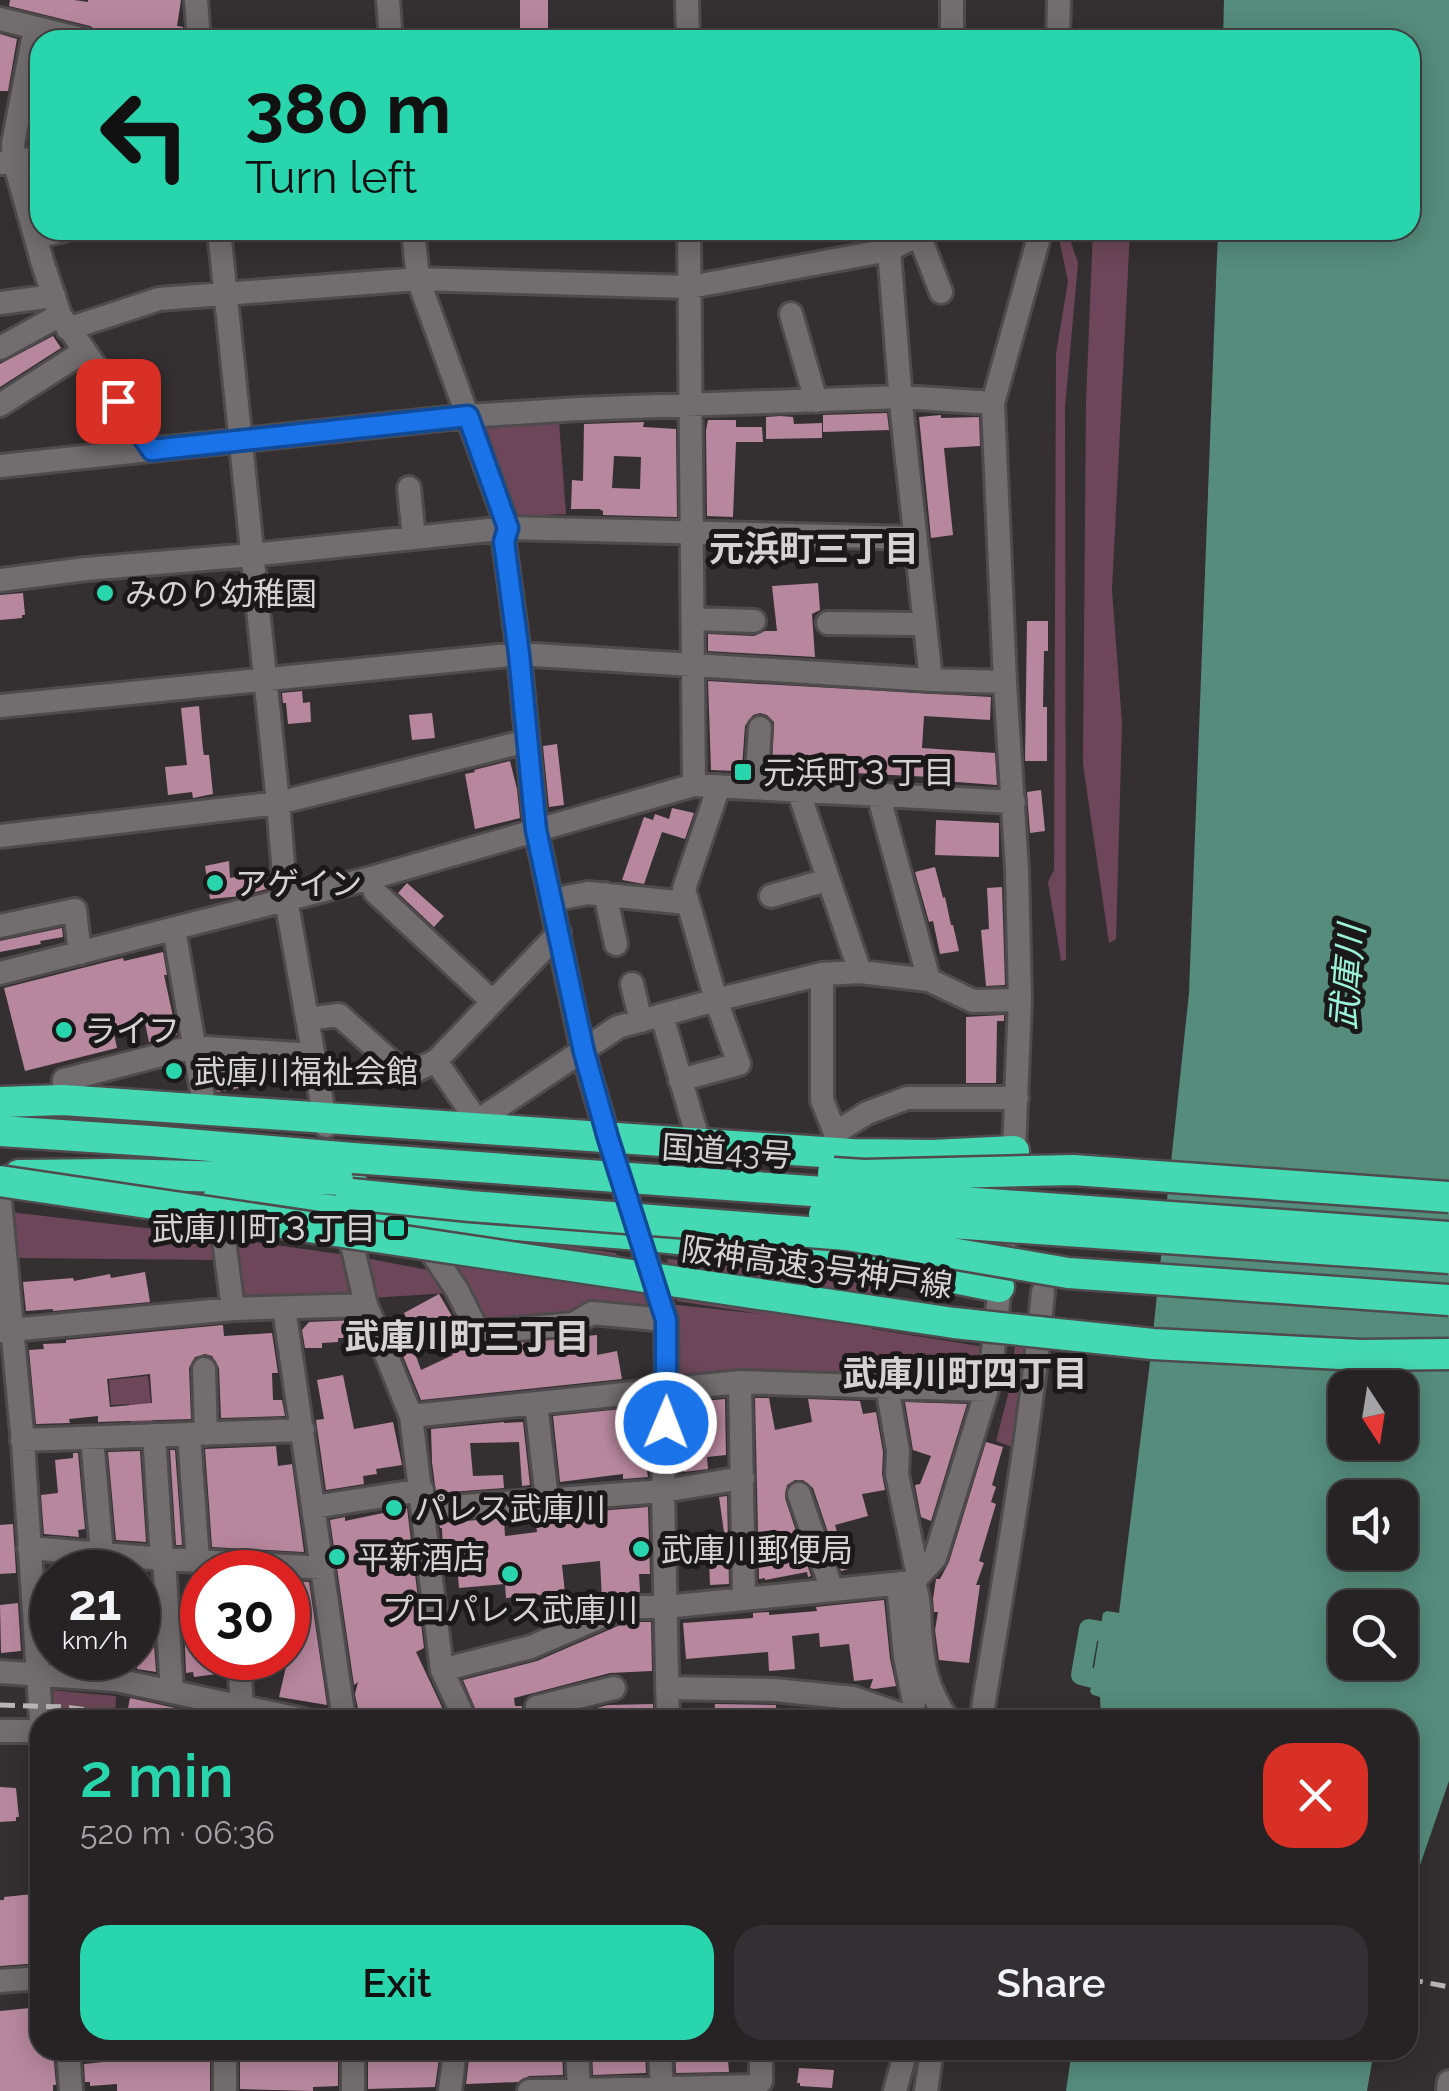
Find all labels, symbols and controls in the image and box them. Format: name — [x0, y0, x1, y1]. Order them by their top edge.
text: 380 m — [245, 67, 451, 149]
icon: left — [80, 70, 210, 200]
text: Turn left — [245, 151, 417, 204]
pin — [76, 359, 161, 444]
icon: arrive — [91, 374, 146, 429]
district label: 元浜町三丁目 — [709, 528, 919, 569]
place label: みのり幼稚園 — [125, 575, 317, 612]
marker: みのり幼稚園 — [94, 582, 116, 604]
place label: 元浜町３丁目 — [763, 754, 955, 791]
marker: 元浜町３丁目 — [732, 761, 754, 783]
place label: アゲイン — [235, 865, 362, 902]
marker: アゲイン — [204, 872, 226, 894]
water label: 武庫川 — [1322, 919, 1372, 1031]
place label: ライフ — [84, 1012, 180, 1049]
marker: ライフ — [53, 1019, 75, 1041]
place label: 武庫川福祉会館 — [194, 1053, 418, 1090]
marker: 武庫川福祉会館 — [163, 1060, 185, 1082]
street label: 国道43号 — [661, 1128, 793, 1174]
place label: 武庫川町３丁目 — [152, 1210, 376, 1247]
marker: 武庫川町３丁目 — [385, 1217, 407, 1239]
street label: 阪神高速3号神戸線 — [679, 1230, 955, 1304]
district label: 武庫川町三丁目 — [344, 1316, 590, 1357]
district label: 武庫川町四丁目 — [842, 1353, 1088, 1394]
north arrow — [1328, 1370, 1418, 1460]
map controls — [1328, 1370, 1418, 1680]
position arrow — [614, 1371, 718, 1475]
button: sound — [1328, 1480, 1418, 1570]
place label: パレス武庫川 — [414, 1490, 606, 1527]
marker: パレス武庫川 — [383, 1497, 405, 1519]
place label: 武庫川郵便局 — [661, 1531, 853, 1568]
marker: 武庫川郵便局 — [630, 1538, 652, 1560]
place label: 平新酒店 — [357, 1539, 485, 1576]
marker: 平新酒店 — [326, 1546, 348, 1568]
speed limit sign: 30 — [180, 1550, 310, 1680]
marker: プロパレス武庫川 — [499, 1563, 521, 1585]
text: 21 — [69, 1573, 121, 1632]
button: search — [1328, 1590, 1418, 1680]
place label: プロパレス武庫川 — [382, 1591, 638, 1628]
text: km/h — [62, 1625, 128, 1655]
text: 2 min — [80, 1741, 234, 1811]
button: close — [1263, 1743, 1368, 1848]
text: 520 m · 06:36 — [80, 1814, 275, 1851]
button: Exit — [80, 1925, 714, 2040]
button: Share — [734, 1925, 1368, 2040]

